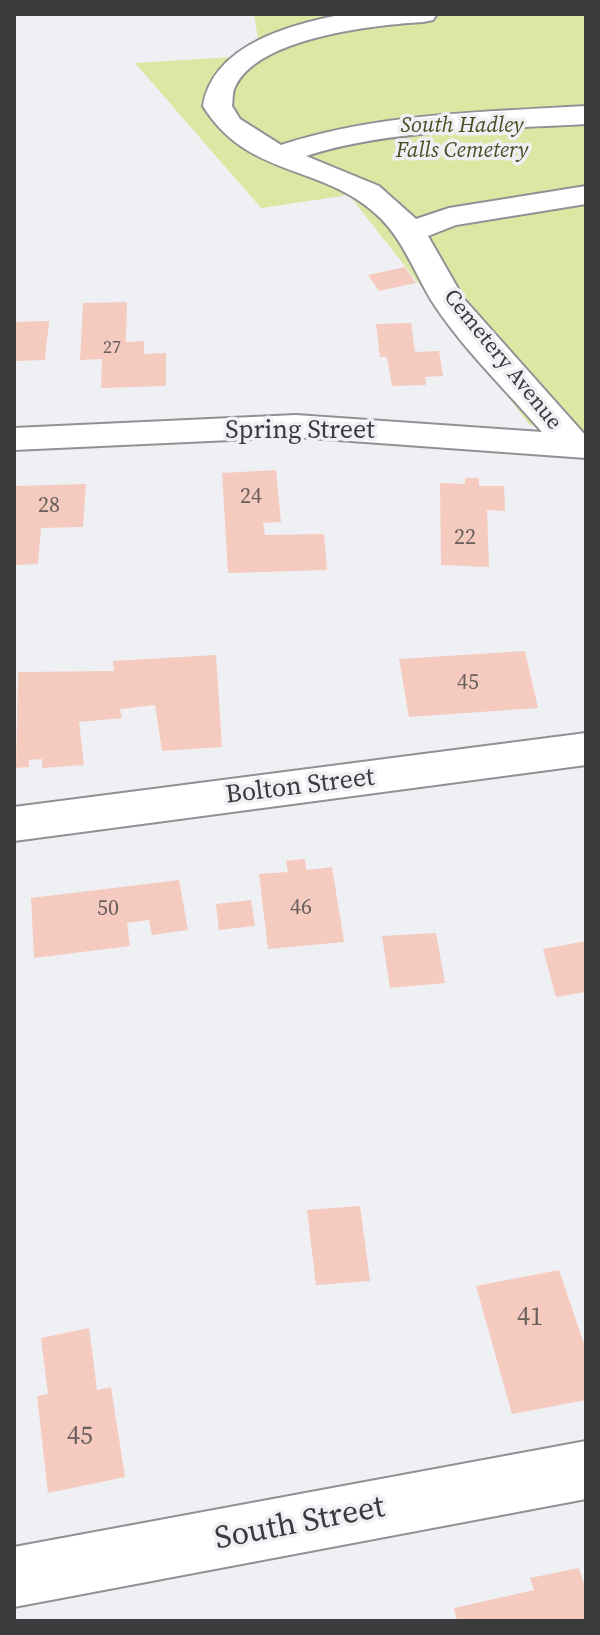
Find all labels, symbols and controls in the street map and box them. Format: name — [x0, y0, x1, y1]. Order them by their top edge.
park label: South Hadley Falls Cemetery — [396, 113, 528, 164]
street label: Cemetery Avenue — [437, 285, 567, 435]
house number: 27 — [103, 337, 121, 359]
street label: Spring Street — [225, 415, 375, 447]
house number: 24 — [240, 484, 262, 510]
house number: 28 — [38, 493, 60, 519]
house number: 22 — [454, 525, 476, 551]
house number: 45 — [457, 670, 479, 696]
street label: Bolton Street — [224, 762, 376, 812]
house number: 46 — [290, 895, 312, 921]
house number: 50 — [97, 896, 119, 922]
house number: 41 — [517, 1302, 543, 1334]
house number: 45 — [67, 1421, 93, 1453]
street label: South Street — [212, 1489, 388, 1559]

